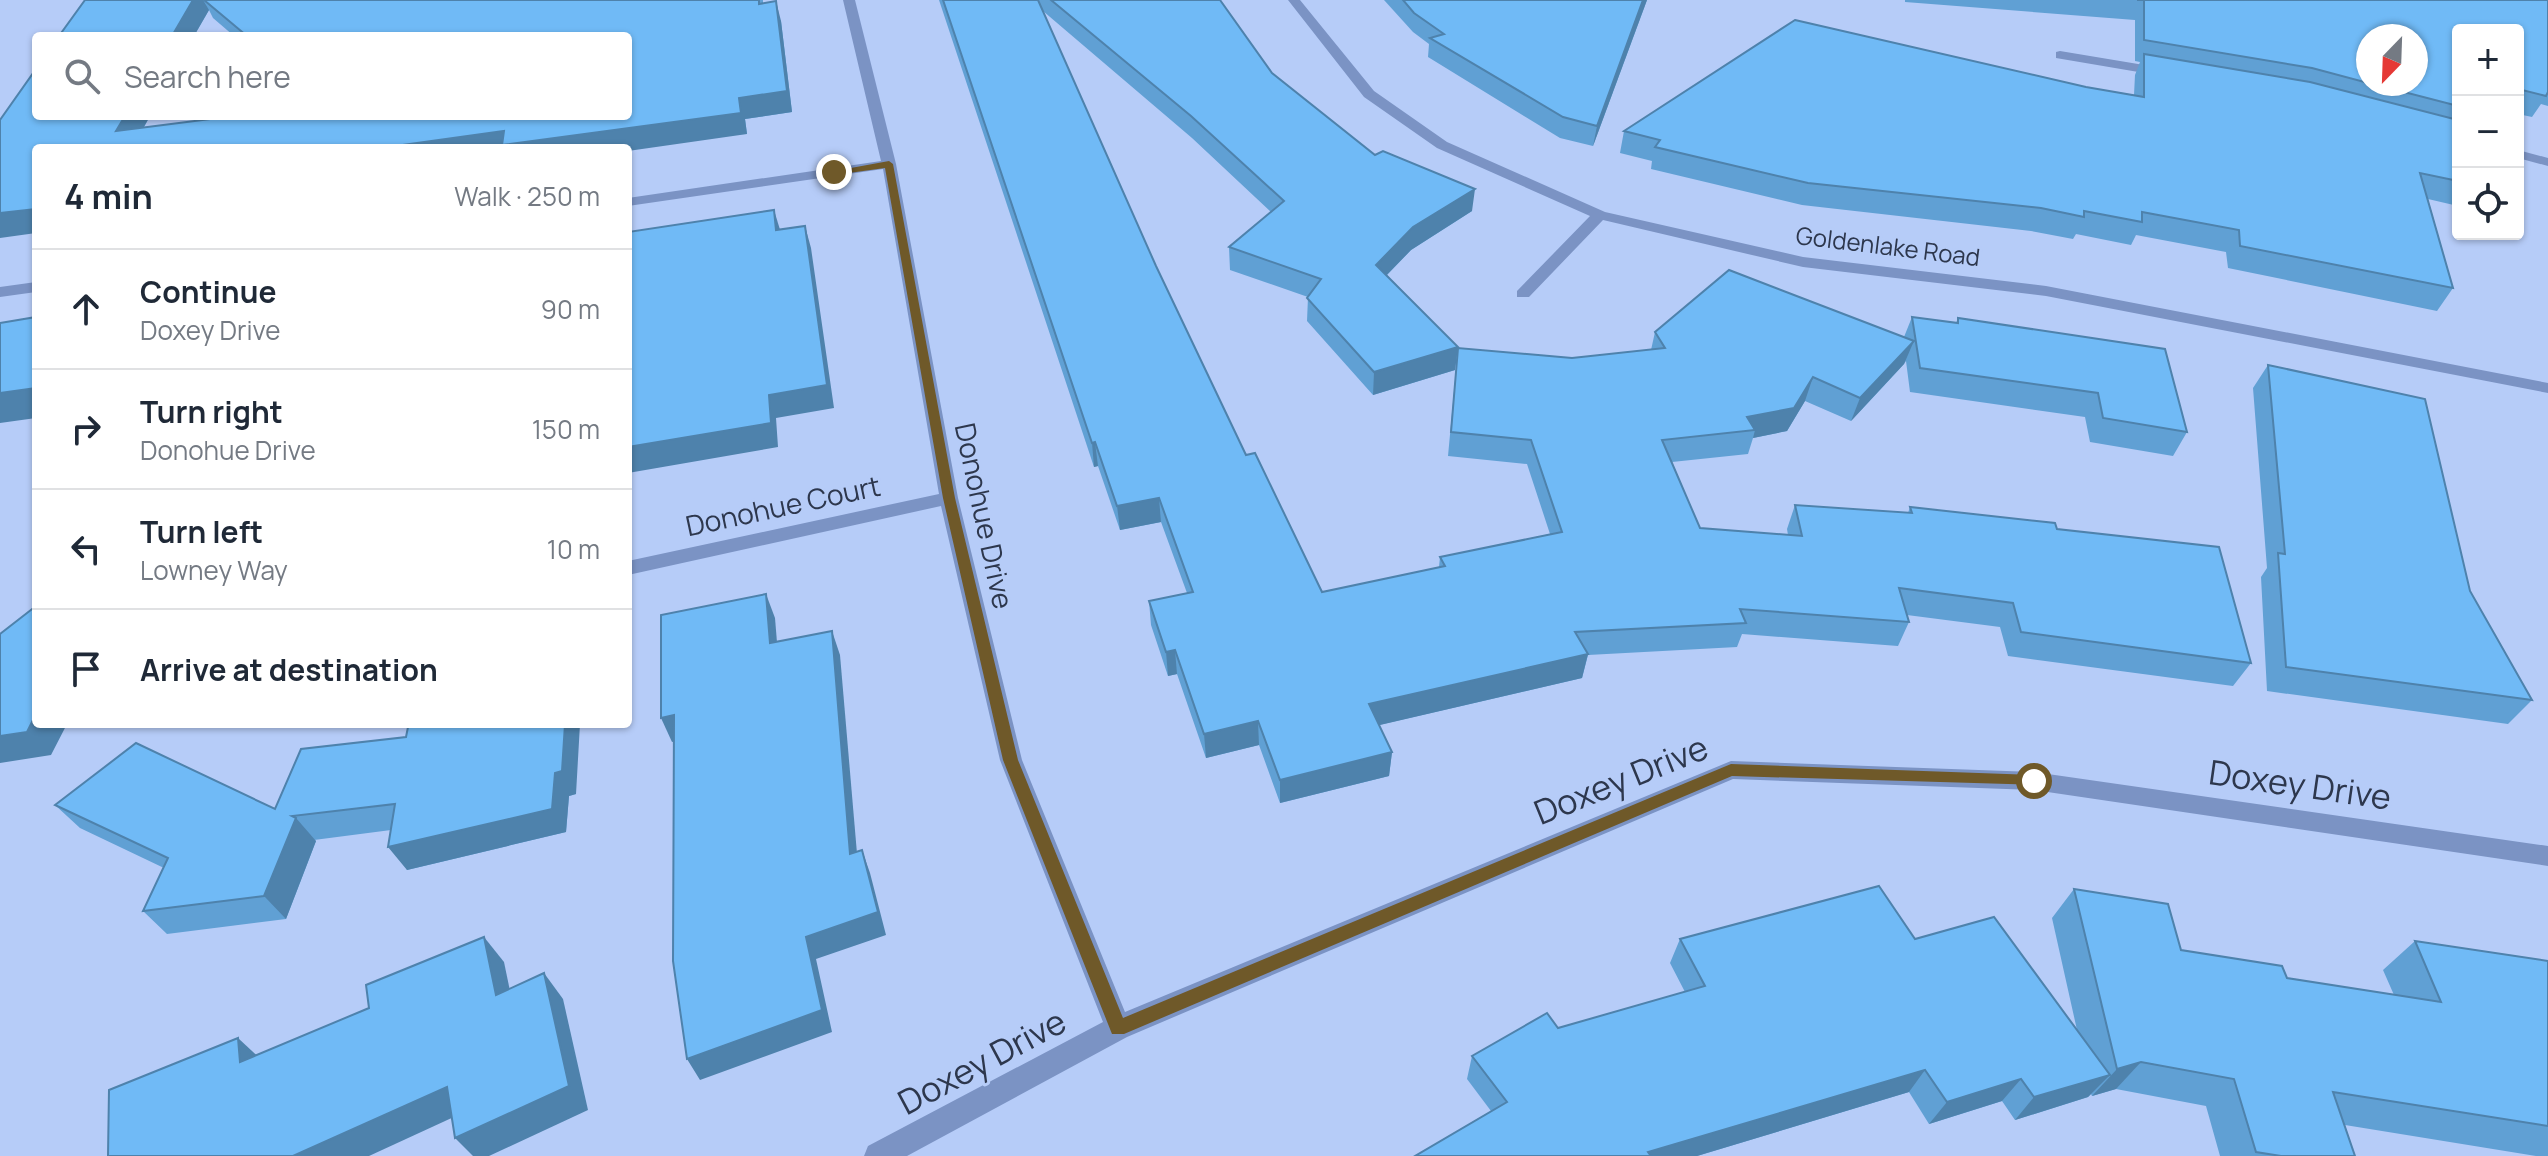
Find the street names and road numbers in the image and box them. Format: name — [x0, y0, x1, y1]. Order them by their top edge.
street label: Goldenlake Road — [1794, 218, 1982, 273]
street label: Donohue Drive — [947, 419, 1023, 612]
street label: Donohue Court — [682, 466, 884, 544]
street label: Doxey Drive — [1527, 723, 1714, 835]
street label: Doxey Drive — [2206, 748, 2394, 820]
street label: Doxey Drive — [890, 998, 1073, 1125]

